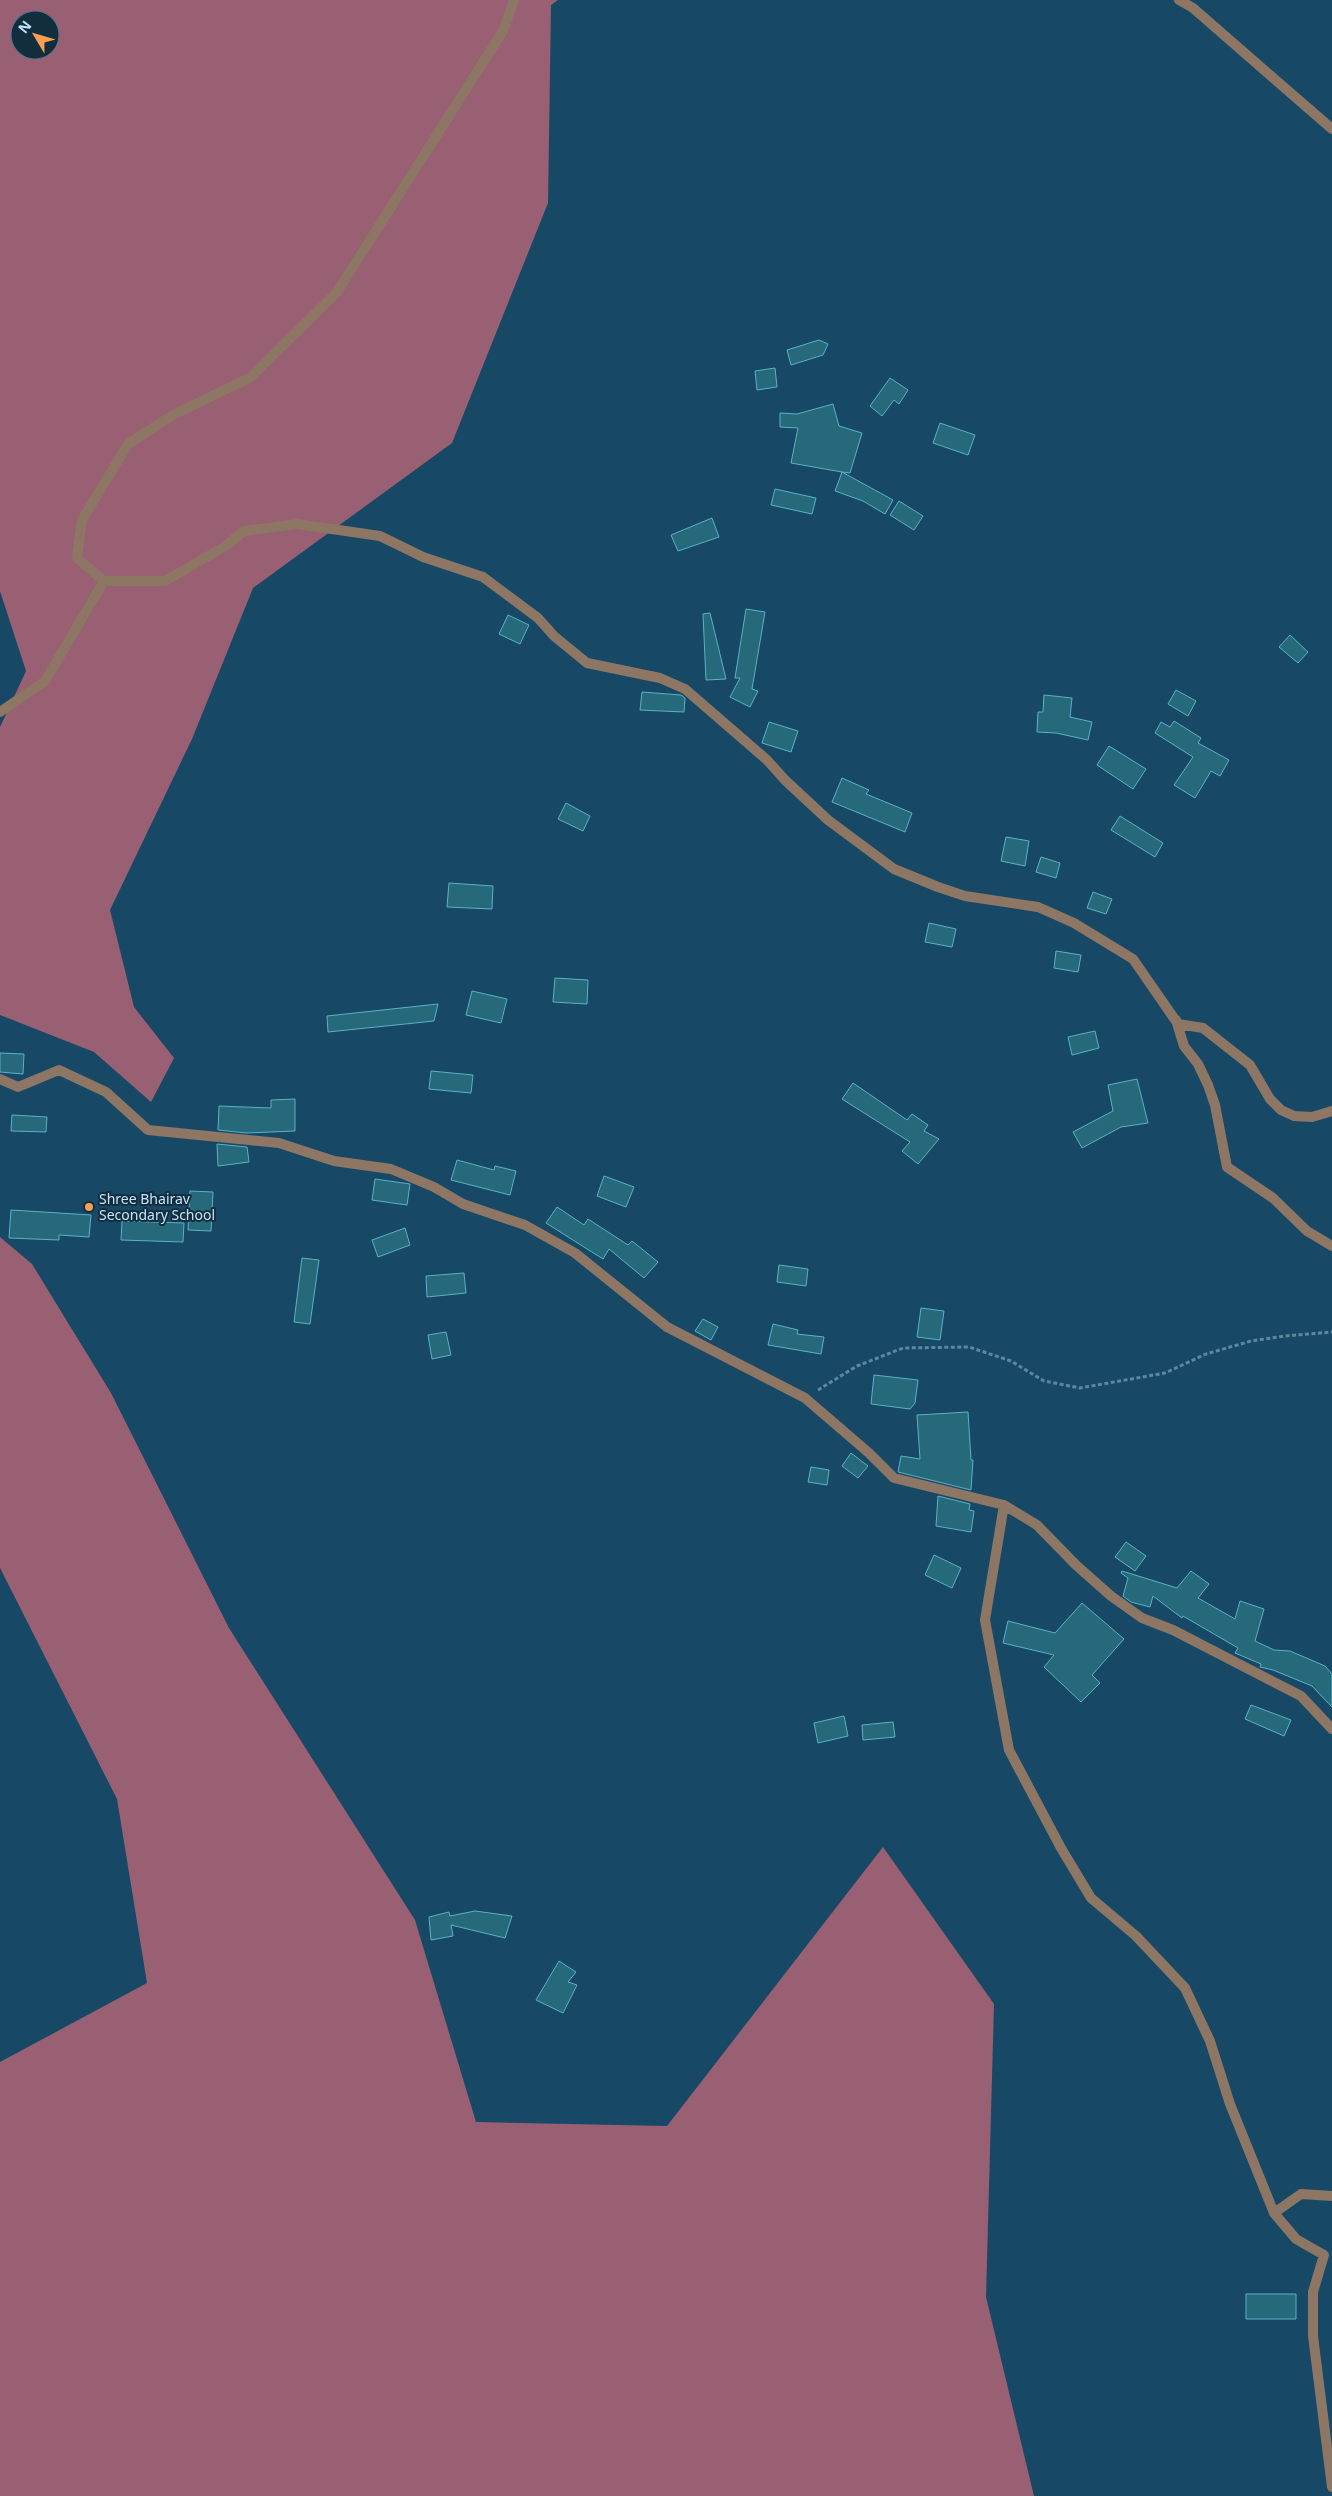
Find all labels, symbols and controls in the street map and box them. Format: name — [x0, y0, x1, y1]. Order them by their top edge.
north arrow — [10, 10, 60, 60]
text: N — [13, 16, 35, 37]
place label: Shree Bhairav Secondary School — [99, 1189, 215, 1224]
marker: Shree Bhairav Secondary School — [83, 1201, 95, 1213]

